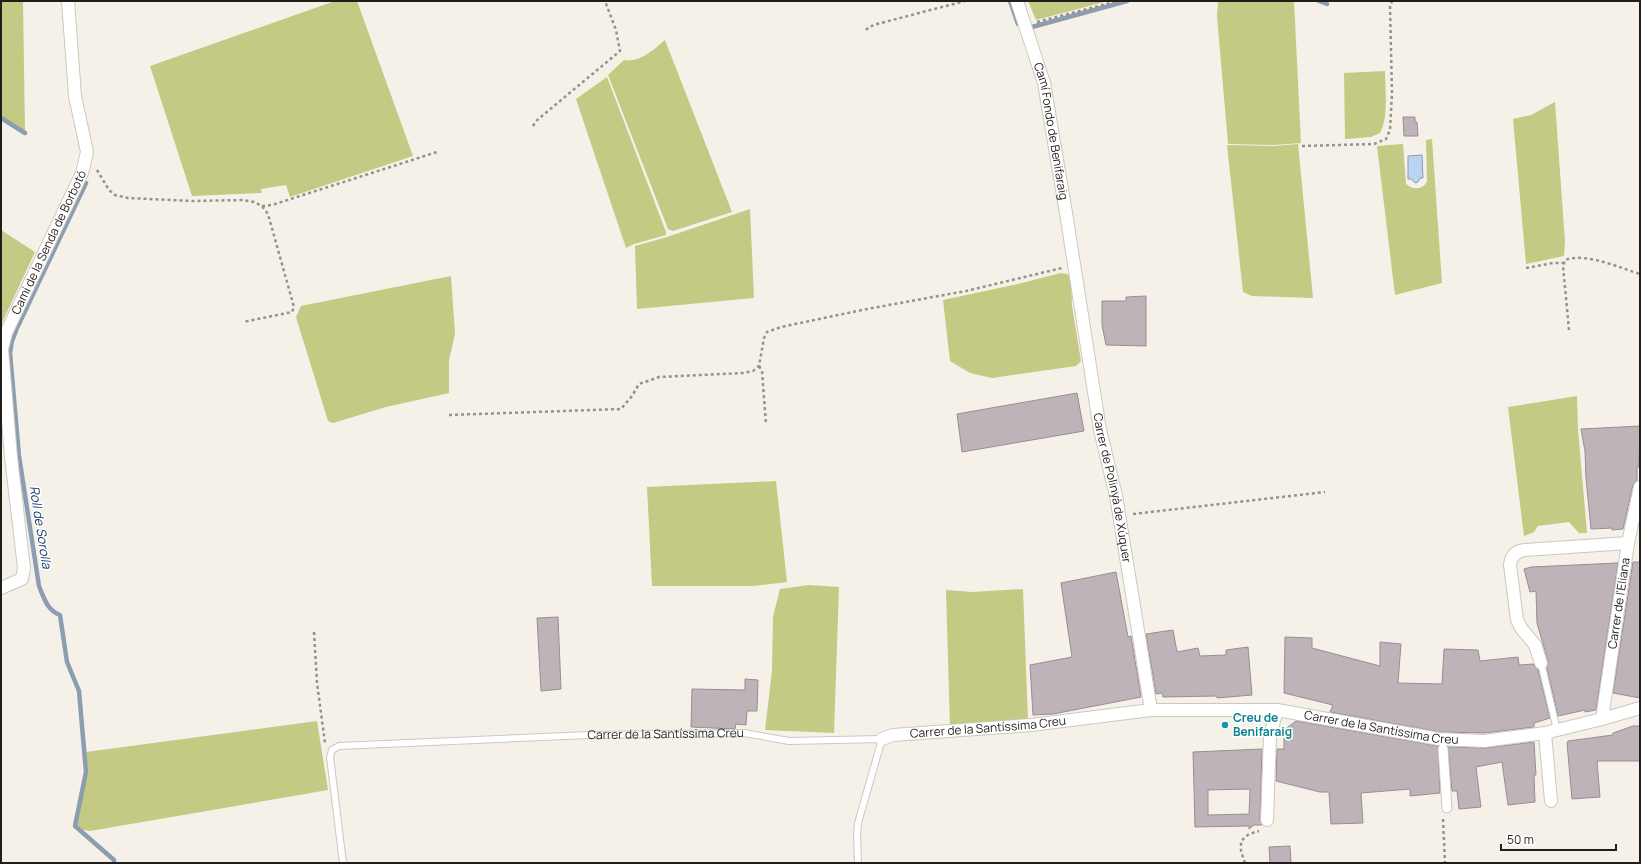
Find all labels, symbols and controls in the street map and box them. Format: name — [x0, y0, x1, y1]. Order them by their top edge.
street label: Camí Fondo de Benifaraig — [1030, 60, 1073, 201]
street label: Camí de la Senda de Borbotó — [7, 167, 90, 317]
street label: Carrer de Polinyà de Xúquer — [1089, 412, 1136, 565]
water label: Roll de Sorolla — [26, 484, 57, 571]
street label: Carrer de l'Eliana — [1603, 556, 1634, 650]
street label: Carrer de la Santíssima Creu — [1303, 706, 1459, 748]
place label: Creu de Benifaraig — [1233, 709, 1292, 740]
street label: Carrer de la Santíssima Creu — [909, 712, 1067, 742]
marker: Creu de Benifaraig — [1220, 720, 1230, 730]
street label: Carrer de la Santíssima Creu — [587, 724, 744, 743]
scale bar — [1501, 826, 1616, 852]
text: 50 m — [1507, 831, 1534, 848]

